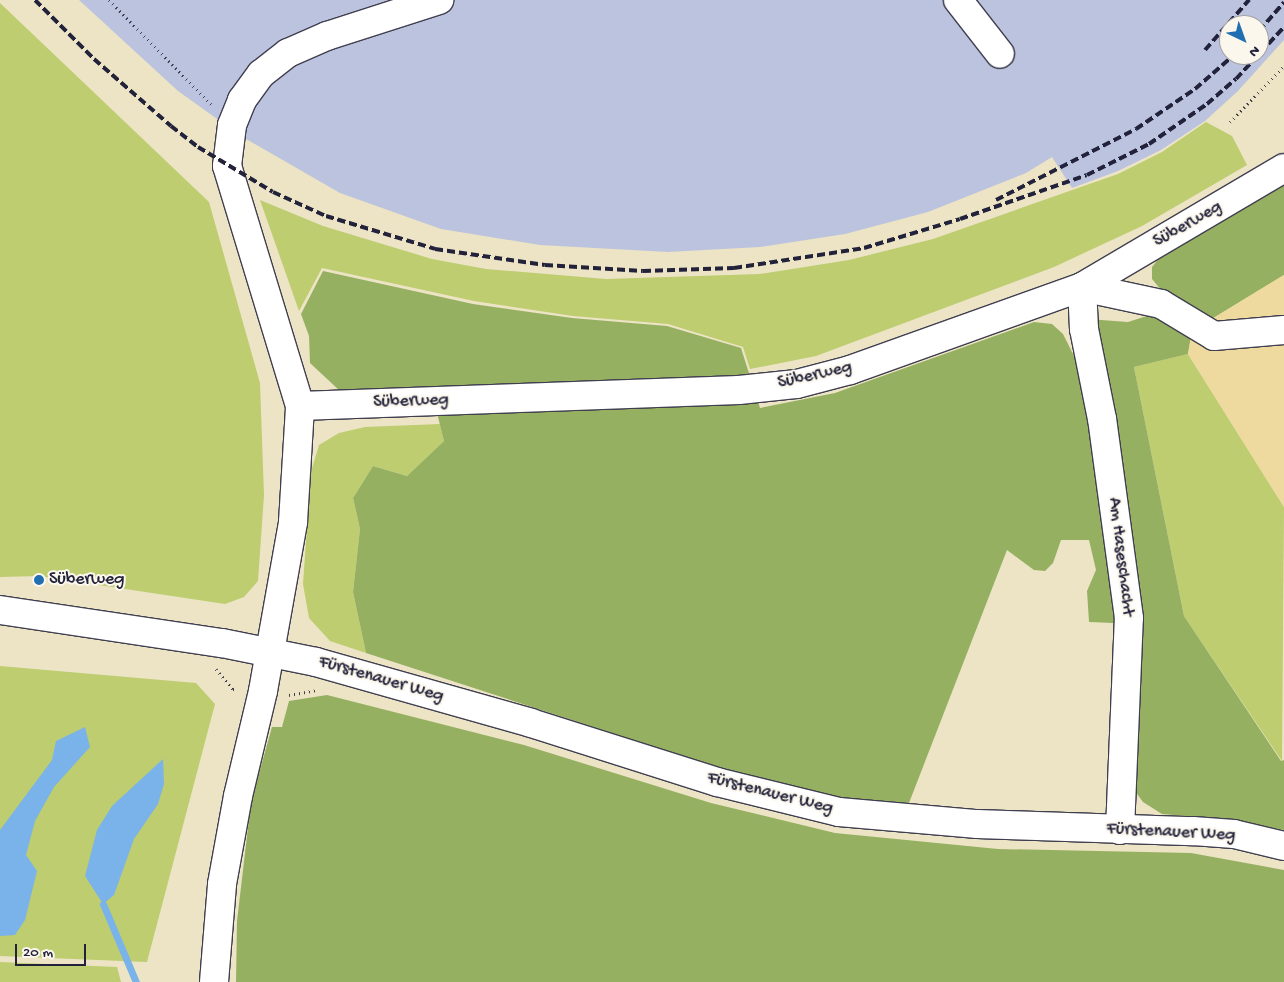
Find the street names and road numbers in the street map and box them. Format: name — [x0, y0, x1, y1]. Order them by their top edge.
street label: Süberweg — [1150, 197, 1226, 253]
street label: Süberweg — [776, 357, 854, 395]
street label: Süberweg — [373, 390, 449, 414]
street label: Am Haseschacht — [1102, 496, 1138, 618]
street label: Fürstenauer Weg — [316, 652, 446, 708]
street label: Fürstenauer Weg — [705, 768, 835, 820]
street label: Fürstenauer Weg — [1106, 819, 1236, 847]

